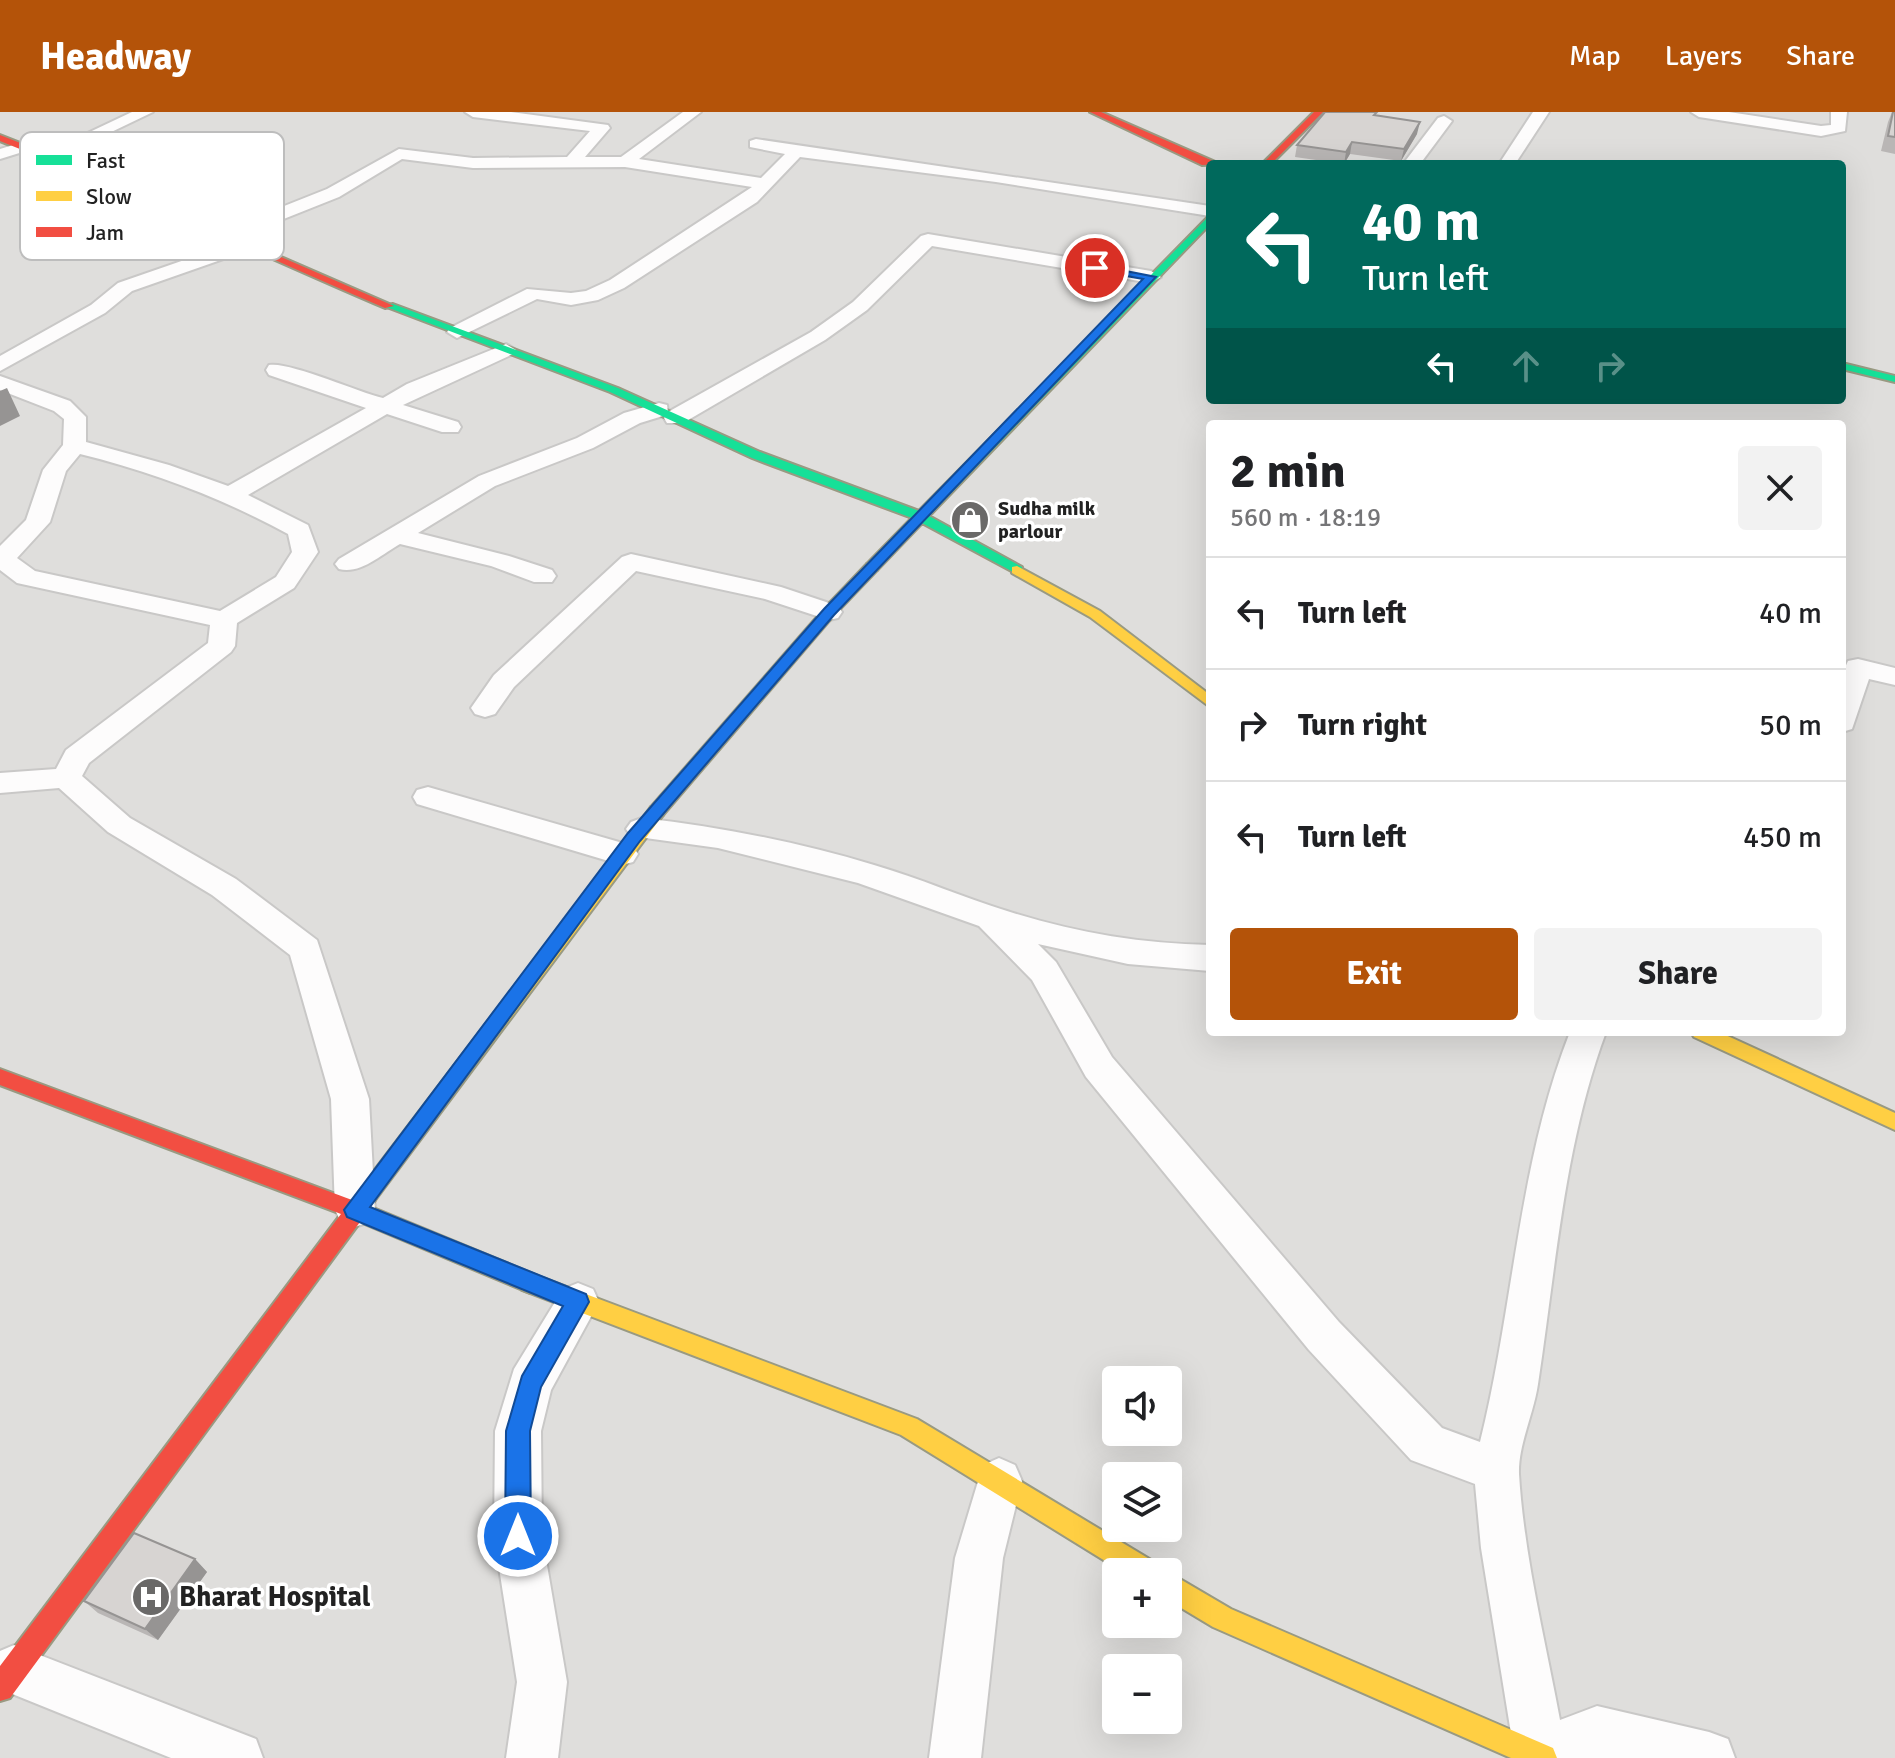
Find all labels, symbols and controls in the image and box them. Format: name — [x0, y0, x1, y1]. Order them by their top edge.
text: Headway — [40, 33, 191, 80]
text: Map — [1569, 39, 1621, 73]
text: Layers — [1665, 39, 1742, 73]
text: Share — [1786, 39, 1855, 73]
legend — [20, 132, 284, 260]
text: Fast — [86, 147, 126, 174]
text: Slow — [86, 183, 132, 210]
text: 40 m — [1362, 187, 1480, 256]
icon: left — [1230, 192, 1334, 296]
text: Jam — [86, 219, 124, 246]
pin — [1061, 234, 1129, 302]
icon: arrive — [1073, 246, 1117, 290]
text: Turn left — [1362, 256, 1489, 301]
icon: left — [1420, 344, 1464, 388]
icon: ahead — [1504, 344, 1548, 388]
icon: right — [1588, 344, 1632, 388]
text: 2 min — [1230, 442, 1346, 501]
button: close — [1738, 446, 1822, 530]
place label: Sudha milk parlour — [998, 496, 1096, 544]
shop icon: Sudha milk parlour — [949, 499, 991, 541]
text: 560 m · 18:19 — [1230, 502, 1381, 534]
icon: left — [1230, 591, 1274, 635]
text: Turn left — [1298, 595, 1407, 632]
text: 40 m — [1759, 595, 1822, 632]
icon: right — [1230, 703, 1274, 747]
text: Turn right — [1298, 707, 1427, 744]
text: 50 m — [1759, 707, 1822, 744]
icon: left — [1230, 815, 1274, 859]
text: Turn left — [1298, 819, 1407, 856]
text: 450 m — [1743, 819, 1822, 856]
button: Exit — [1230, 928, 1518, 1020]
button: Share — [1534, 928, 1822, 1020]
map controls — [1102, 1366, 1182, 1734]
button: sound — [1102, 1366, 1182, 1446]
button: layers — [1102, 1462, 1182, 1542]
position arrow — [476, 1494, 560, 1578]
button: + — [1102, 1558, 1182, 1638]
hospital icon: Bharat Hospital — [130, 1576, 172, 1618]
place label: Bharat Hospital — [179, 1580, 371, 1614]
button: − — [1102, 1654, 1182, 1734]

